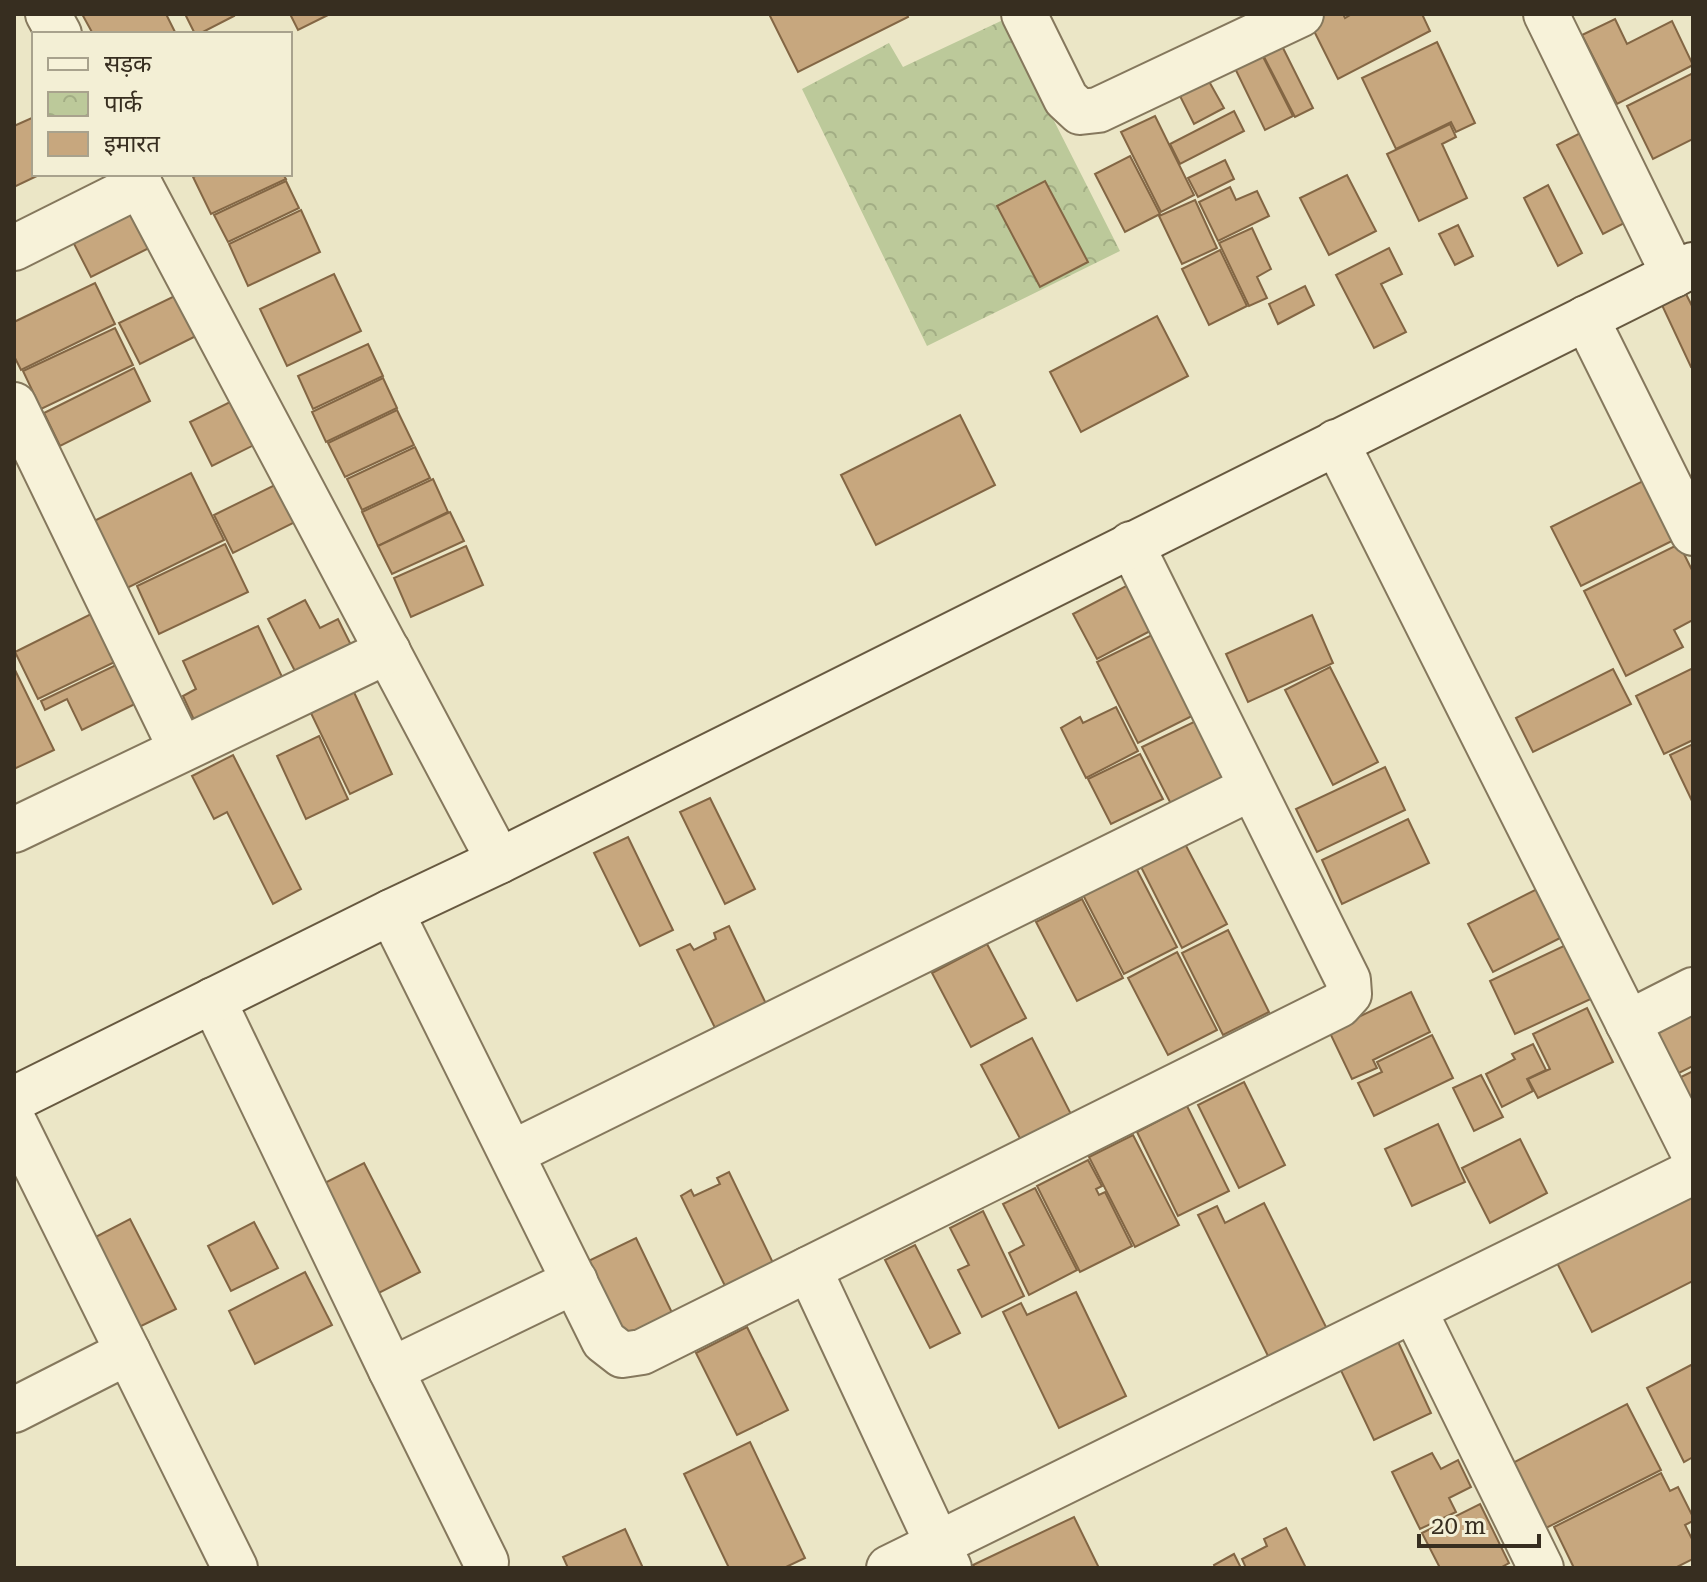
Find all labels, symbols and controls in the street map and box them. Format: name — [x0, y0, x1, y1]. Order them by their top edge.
legend — [32, 32, 292, 176]
text: सड़क — [104, 50, 152, 78]
text: पार्क — [104, 90, 143, 118]
text: इमारत — [104, 130, 161, 158]
scale bar — [1419, 1498, 1539, 1548]
text: 20 m — [1431, 1512, 1486, 1540]

